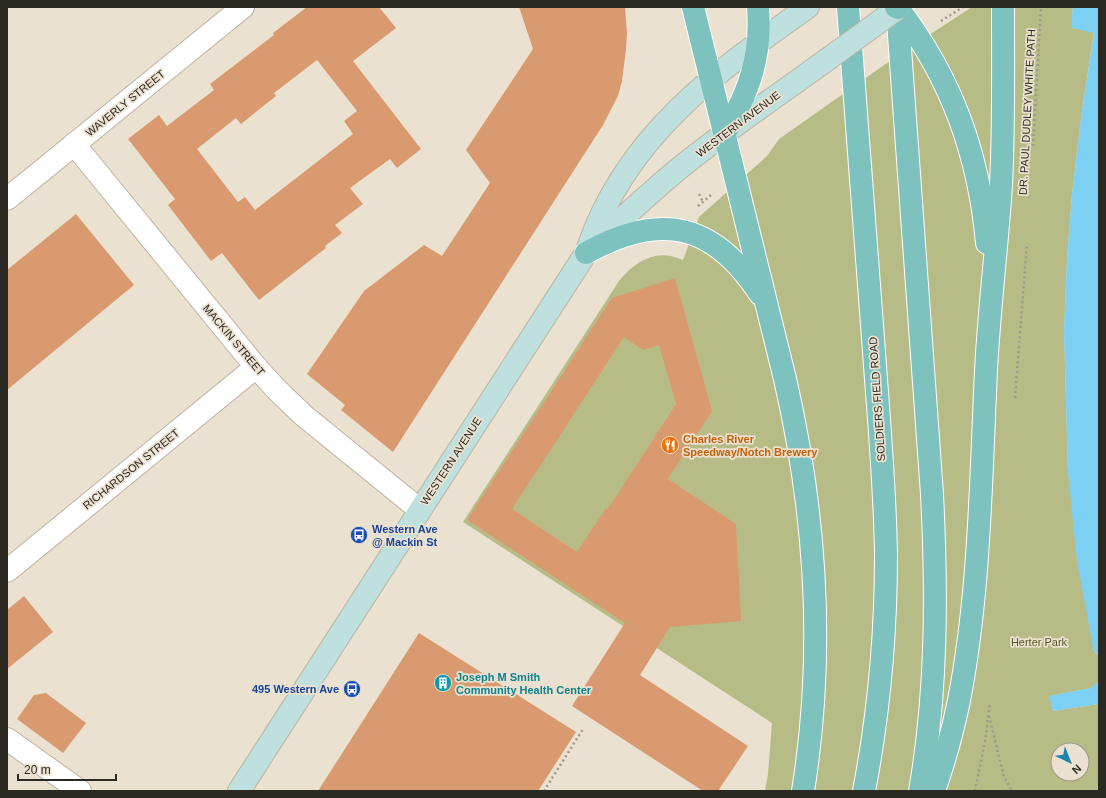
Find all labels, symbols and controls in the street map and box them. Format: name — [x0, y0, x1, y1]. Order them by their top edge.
street label: DR. PAUL DUDLEY WHITE PATH — [1017, 29, 1037, 195]
street label: WAVERLY STREET — [83, 67, 167, 139]
street label: WESTERN AVENUE — [694, 89, 782, 159]
street label: MACKIN STREET — [201, 302, 267, 378]
street label: SOLDIERS FIELD ROAD — [867, 336, 887, 462]
street label: WESTERN AVENUE — [418, 415, 484, 507]
street label: RICHARDSON STREET — [80, 426, 182, 512]
place label: Charles River Speedway/Notch Brewery — [683, 433, 818, 458]
restaurant icon: Charles River Speedway/Notch Brewery — [660, 435, 680, 455]
place label: Western Ave @ Mackin St — [372, 523, 438, 548]
bus stop icon: Western Ave @ Mackin St — [349, 525, 369, 545]
park label: Herter Park — [1011, 636, 1068, 648]
place label: Joseph M Smith Community Health Center — [456, 671, 592, 696]
building icon: Joseph M Smith Community Health Center — [433, 673, 453, 693]
bus stop icon: 495 Western Ave — [342, 679, 362, 699]
place label: 495 Western Ave — [252, 683, 339, 695]
north arrow — [1050, 742, 1090, 782]
scale bar — [18, 756, 116, 782]
text: N — [1070, 762, 1084, 776]
text: 20 m — [24, 763, 51, 777]

